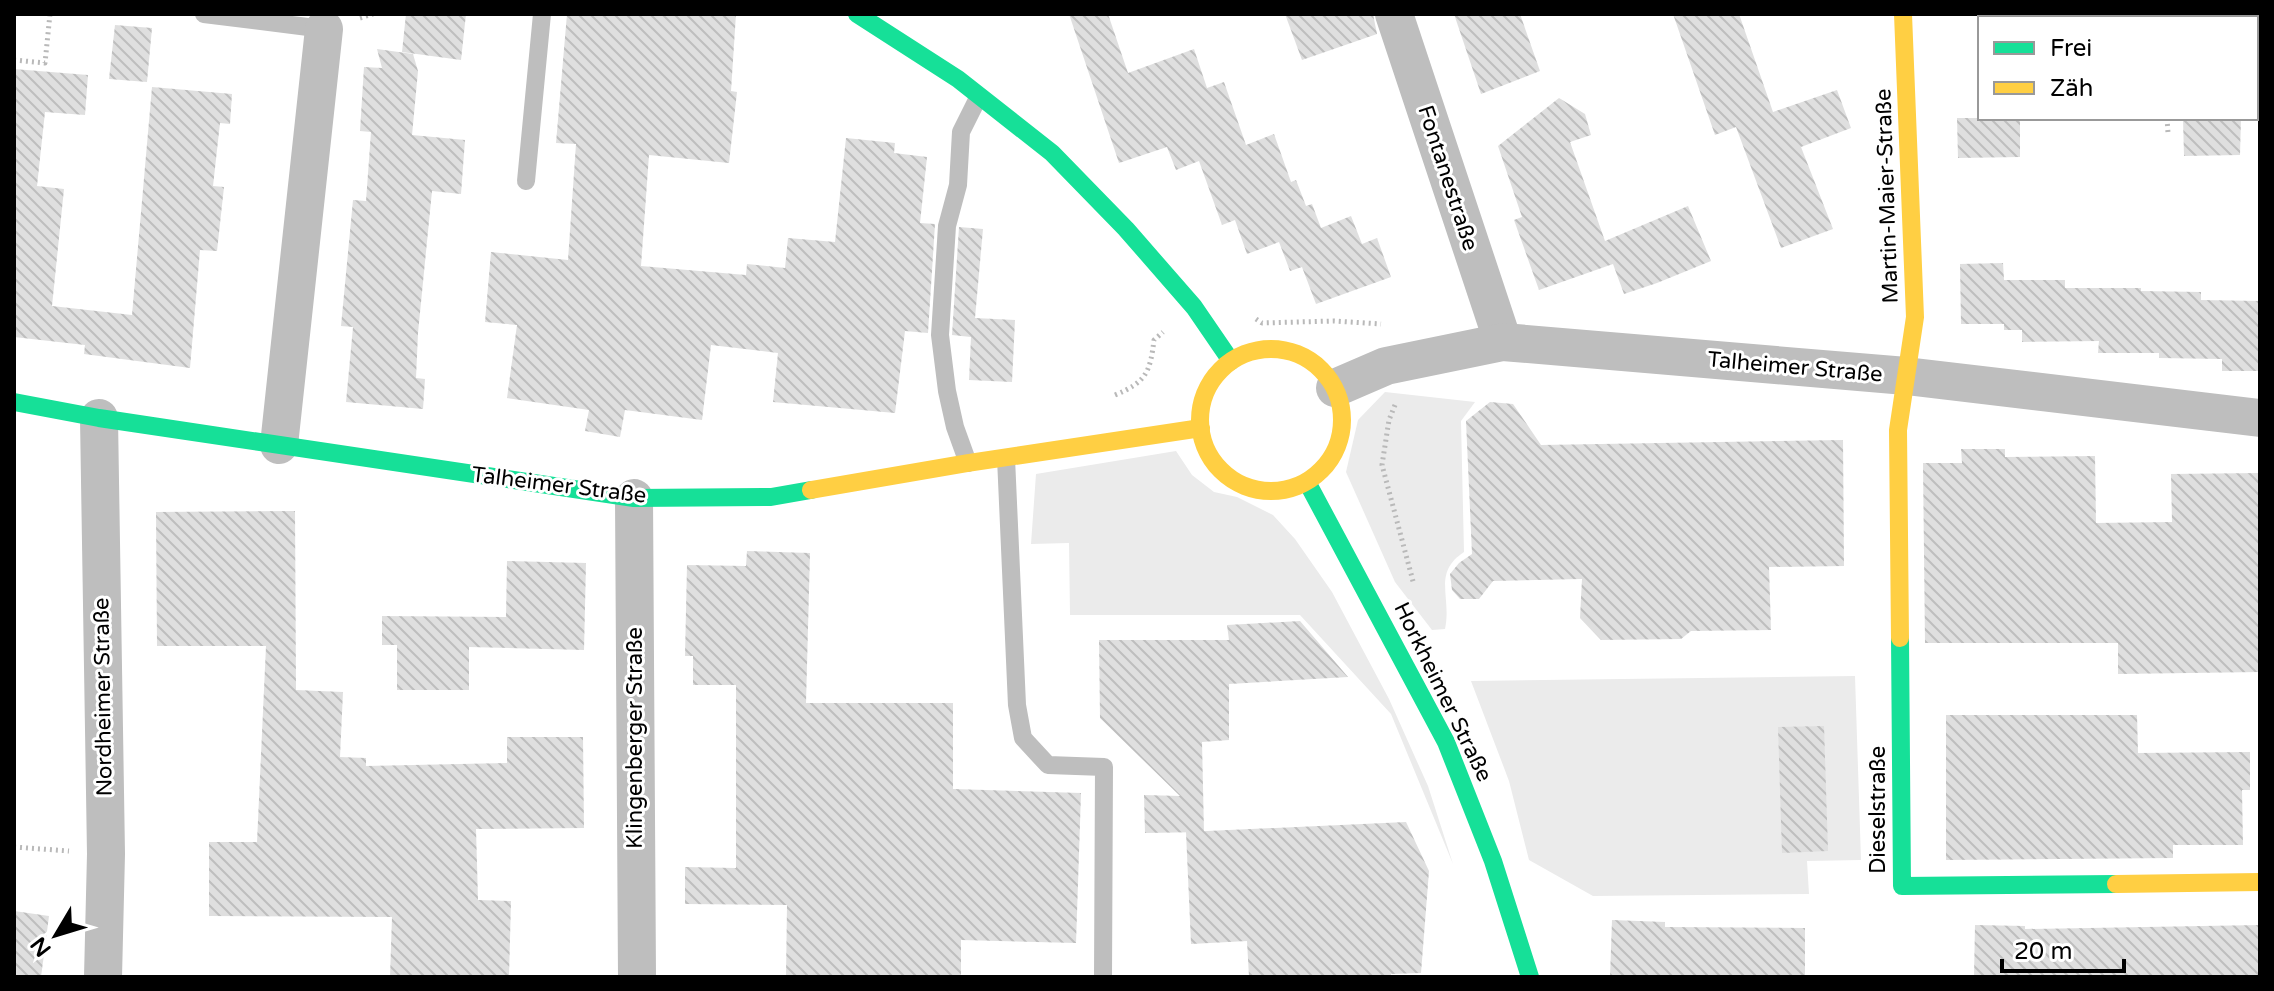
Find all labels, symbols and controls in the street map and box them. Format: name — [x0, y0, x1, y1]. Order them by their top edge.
legend — [1978, 16, 2258, 120]
text: Frei — [2050, 34, 2092, 63]
text: Zäh — [2050, 74, 2093, 103]
street label: Martin-Maier-Straße — [1870, 88, 1904, 304]
street label: Fontanestraße — [1412, 102, 1484, 254]
street label: Talheimer Straße — [1706, 346, 1884, 388]
street label: Talheimer Straße — [470, 461, 648, 509]
street label: Nordheimer Straße — [88, 597, 118, 797]
street label: Horkheimer Straße — [1388, 598, 1498, 786]
street label: Klingenberger Straße — [622, 627, 648, 849]
street label: Dieselstraße — [1865, 746, 1891, 874]
north arrow — [16, 895, 96, 975]
scale bar — [2002, 923, 2124, 973]
text: N — [25, 932, 57, 962]
text: 20 m — [2014, 937, 2072, 966]

